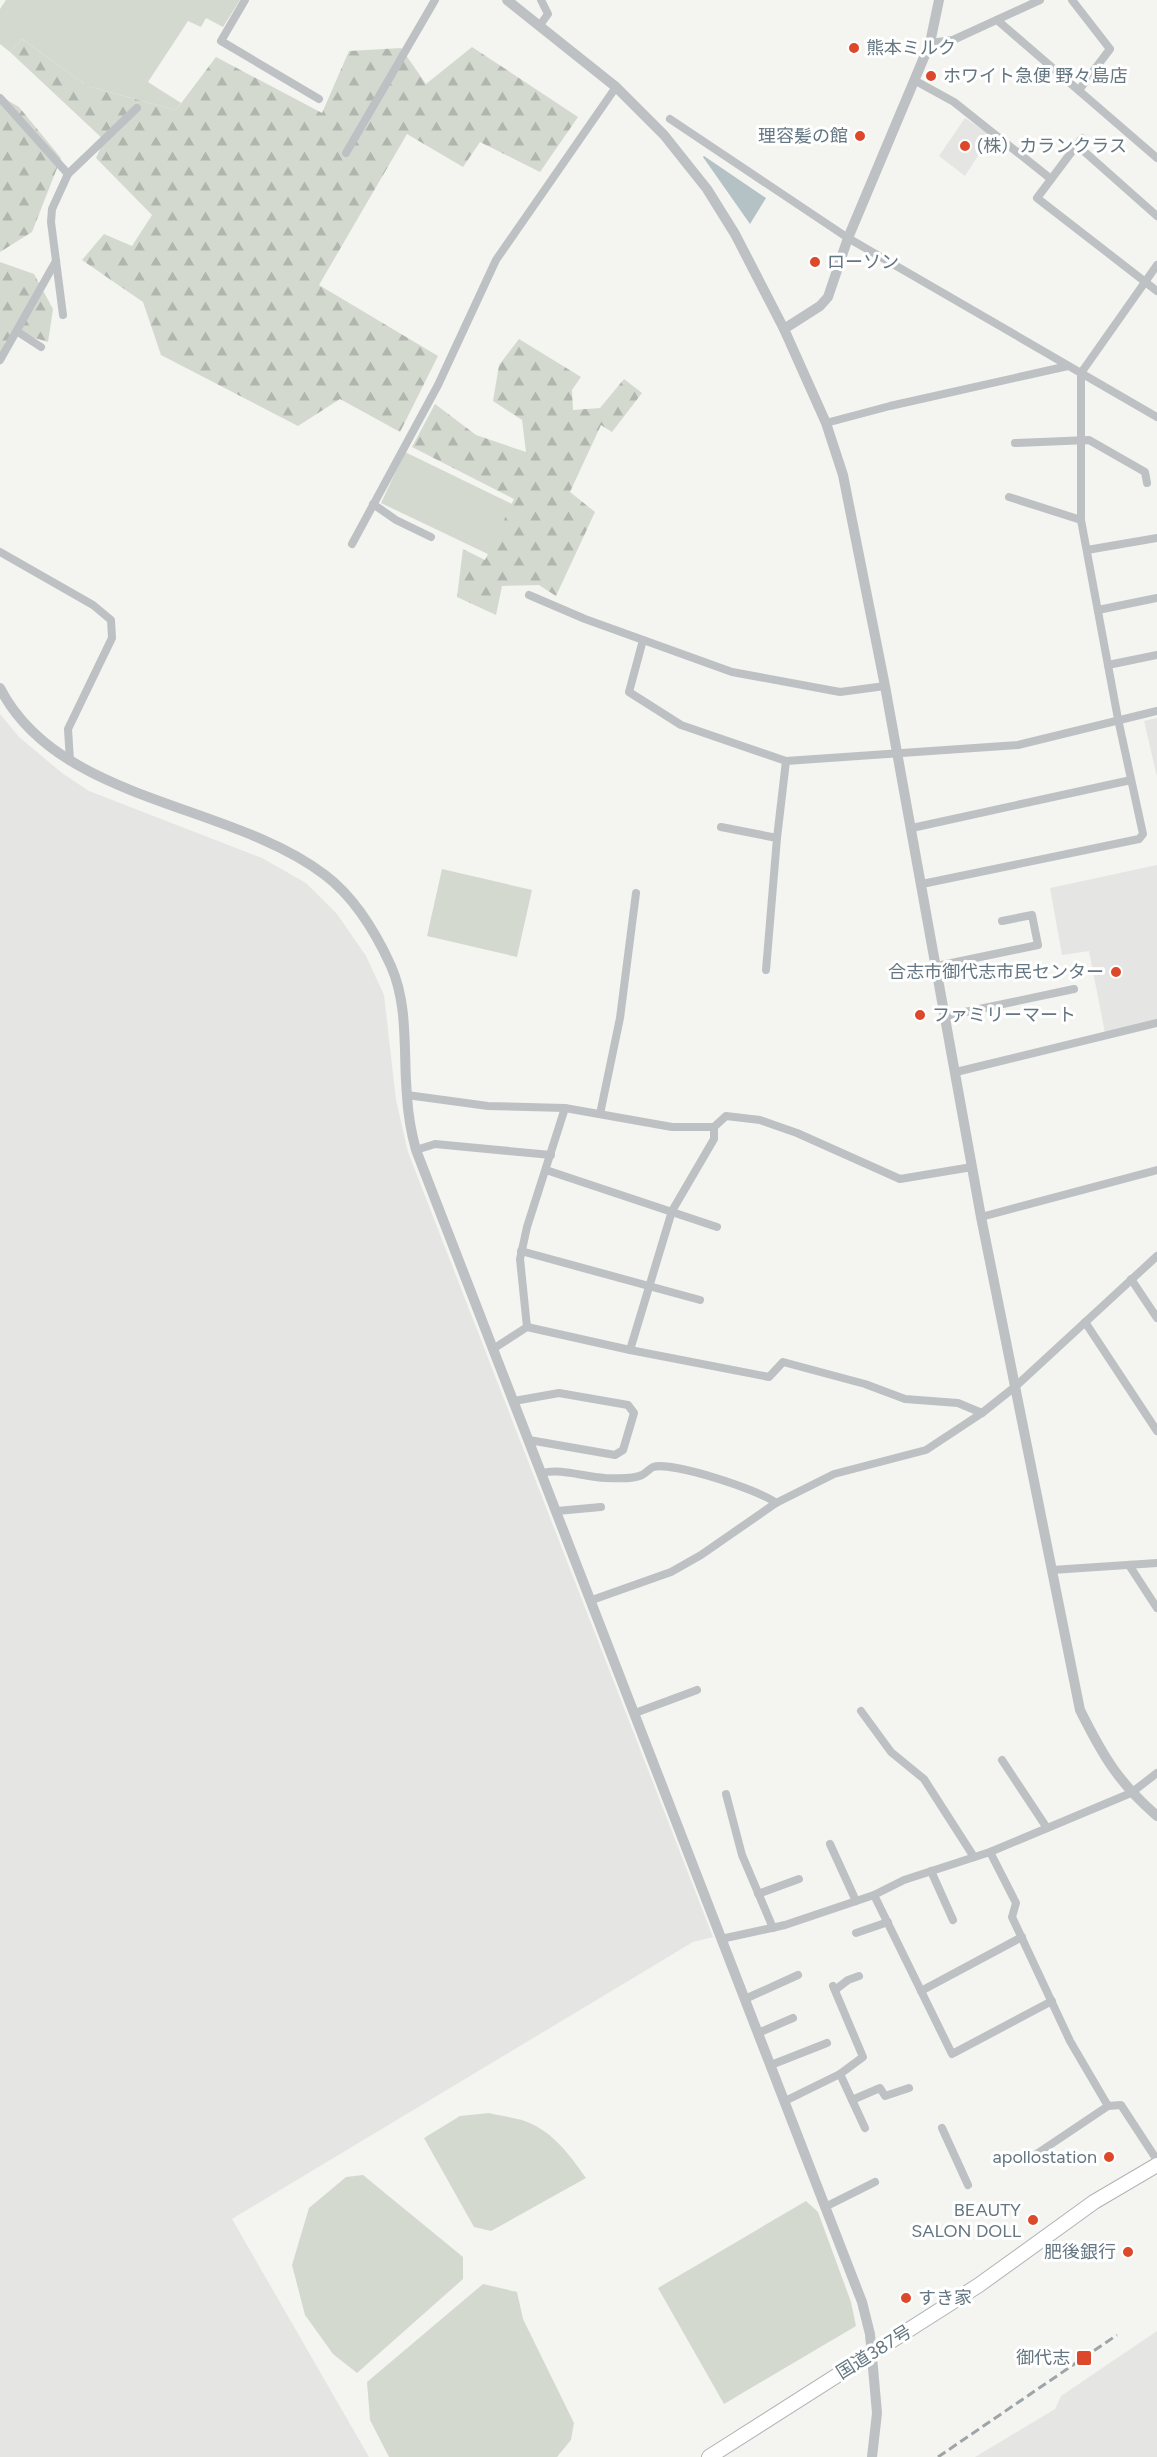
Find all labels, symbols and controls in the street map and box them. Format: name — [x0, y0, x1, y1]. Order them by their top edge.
place label: 熊本ミルク — [866, 37, 956, 59]
marker: 熊本ミルク — [847, 41, 861, 55]
place label: ホワイト急便 野々島店 — [943, 65, 1127, 87]
marker: ホワイト急便 野々島店 — [924, 69, 938, 83]
place label: 理容髪の館 — [758, 125, 848, 147]
marker: 理容髪の館 — [853, 129, 867, 143]
place label: (株）カランクラス — [977, 135, 1127, 157]
marker: (株）カランクラス — [958, 139, 972, 153]
place label: ローソン — [827, 251, 899, 273]
marker: ローソン — [808, 255, 822, 269]
place label: 合志市御代志市民センター — [888, 961, 1104, 983]
marker: 合志市御代志市民センター — [1109, 965, 1123, 979]
place label: ファミリーマート — [932, 1004, 1076, 1026]
marker: ファミリーマート — [913, 1008, 927, 1022]
place label: apollostation — [993, 2146, 1097, 2168]
marker: apollostation — [1102, 2150, 1116, 2164]
place label: BEAUTY SALON DOLL — [911, 2199, 1022, 2242]
marker: BEAUTY SALON DOLL — [1026, 2213, 1040, 2227]
place label: 肥後銀行 — [1044, 2241, 1116, 2263]
marker: 肥後銀行 — [1121, 2245, 1135, 2259]
place label: すき家 — [918, 2287, 972, 2309]
marker: すき家 — [899, 2291, 913, 2305]
street label: 国道387号 — [832, 2320, 916, 2384]
place label: 御代志 — [1016, 2347, 1070, 2369]
marker: 御代志 — [1075, 2349, 1093, 2367]

